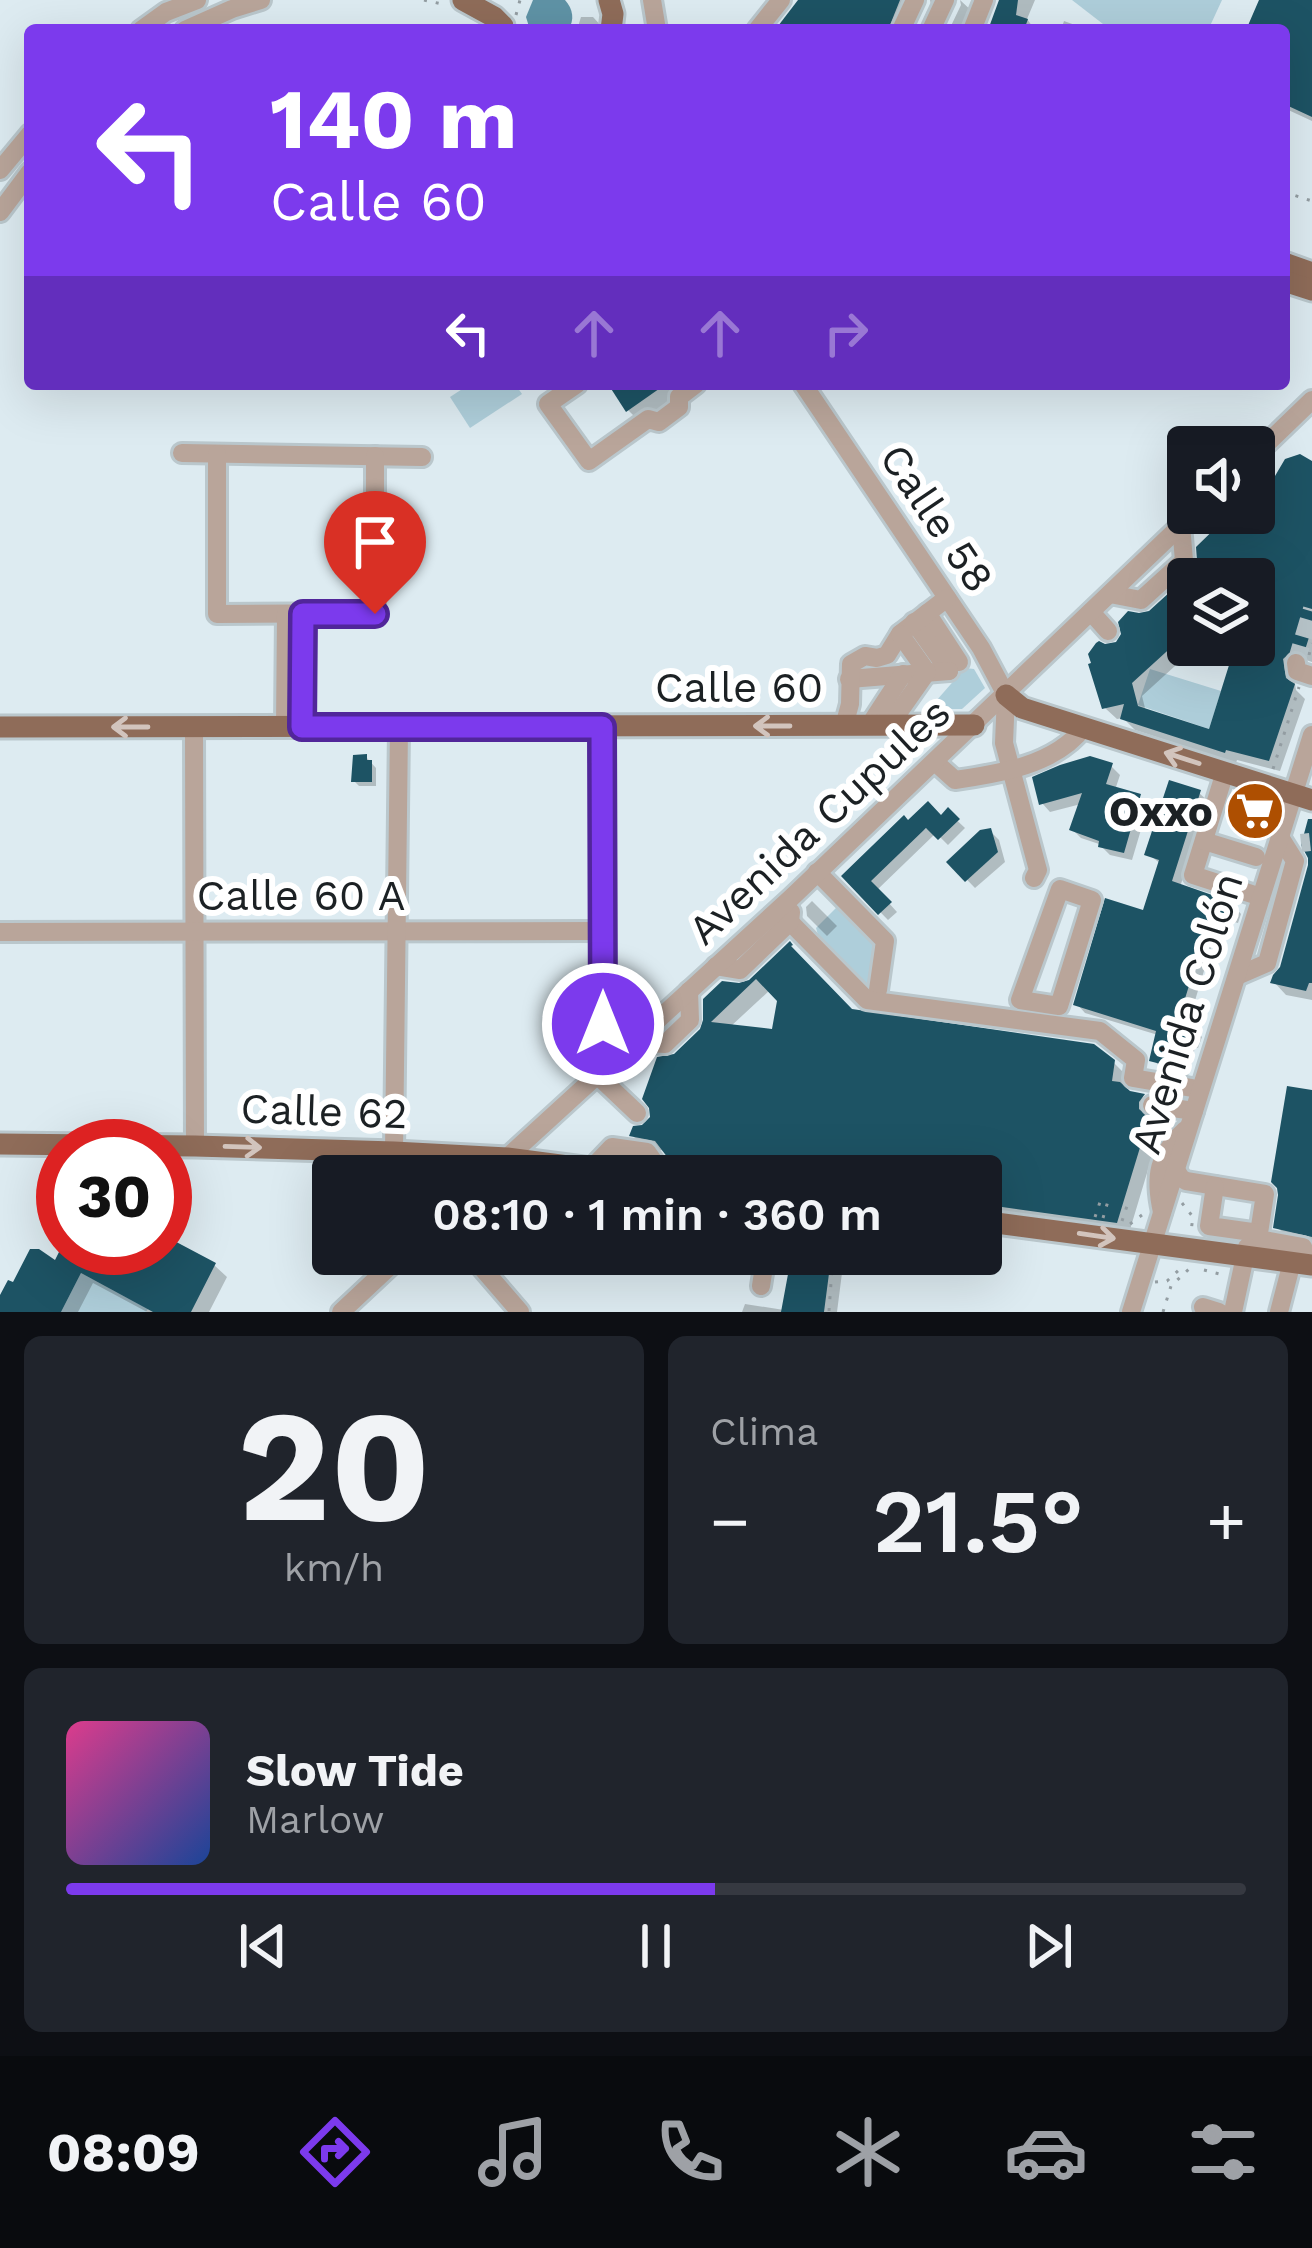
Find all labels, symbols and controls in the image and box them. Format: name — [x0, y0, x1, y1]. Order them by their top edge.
text: 140 m — [270, 70, 518, 168]
icon: left — [72, 72, 228, 228]
text: Calle 60 — [270, 170, 487, 233]
icon: left — [435, 300, 501, 366]
icon: ahead — [561, 300, 627, 366]
icon: ahead — [687, 300, 753, 366]
icon: right — [813, 300, 879, 366]
map controls — [1167, 426, 1275, 666]
button: sound — [1167, 426, 1275, 534]
street label: Calle 58 — [870, 435, 1004, 601]
pin — [324, 491, 426, 614]
icon: arrive — [342, 509, 408, 575]
button: layers — [1167, 558, 1275, 666]
street label: Calle 60 — [655, 663, 823, 712]
street label: Avenida Cupules — [678, 687, 960, 955]
one-way arrow — [753, 715, 792, 737]
one-way arrow — [111, 716, 150, 738]
one-way arrow — [1164, 746, 1202, 768]
supermarket icon: Oxxo — [1224, 780, 1286, 842]
place label: Oxxo — [1109, 787, 1213, 836]
street label: Avenida Colón — [1121, 867, 1253, 1159]
street label: Calle 60 A — [197, 871, 405, 920]
position arrow — [540, 961, 666, 1087]
street label: Calle 62 — [240, 1084, 408, 1138]
speed limit sign: 30 — [36, 1119, 192, 1275]
one-way arrow — [223, 1136, 262, 1159]
text: 08:10 · 1 min · 360 m — [432, 1188, 882, 1241]
one-way arrow — [1077, 1225, 1116, 1248]
text: 20 — [237, 1375, 431, 1558]
text: Clima — [710, 1409, 818, 1454]
text: 21.5° — [872, 1468, 1084, 1574]
text: − — [710, 1483, 750, 1560]
text: + — [1206, 1483, 1246, 1560]
text: km/h — [284, 1545, 384, 1590]
text: Slow Tide — [246, 1744, 464, 1797]
text: Marlow — [246, 1797, 384, 1842]
icon: previous — [230, 1913, 296, 1979]
icon: pause — [623, 1913, 689, 1979]
icon: next — [1016, 1913, 1082, 1979]
icon: directions — [293, 2110, 377, 2194]
icon: music — [471, 2110, 555, 2194]
icon: phone — [648, 2110, 732, 2194]
icon: climate — [826, 2110, 910, 2194]
icon: car — [1004, 2110, 1088, 2194]
icon: filters — [1181, 2110, 1265, 2194]
text: 08:09 — [47, 2121, 200, 2184]

